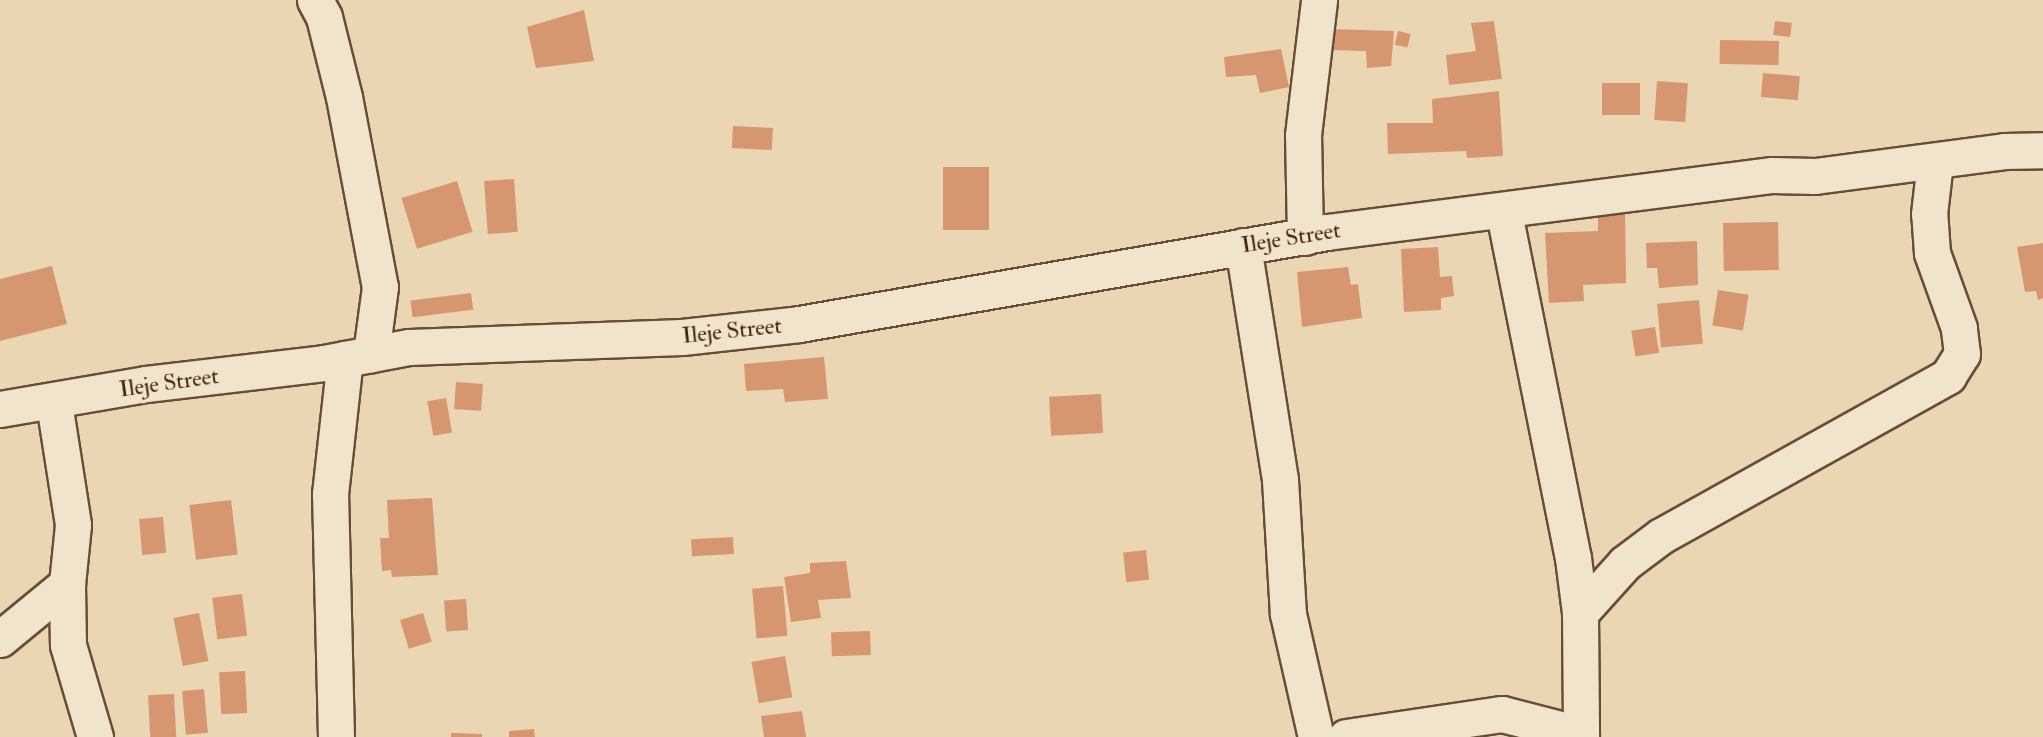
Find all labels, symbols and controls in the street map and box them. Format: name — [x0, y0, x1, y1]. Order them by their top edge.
street label: Ileje Street — [1239, 217, 1343, 259]
street label: Ileje Street — [681, 312, 783, 350]
street label: Ileje Street — [118, 362, 220, 404]

